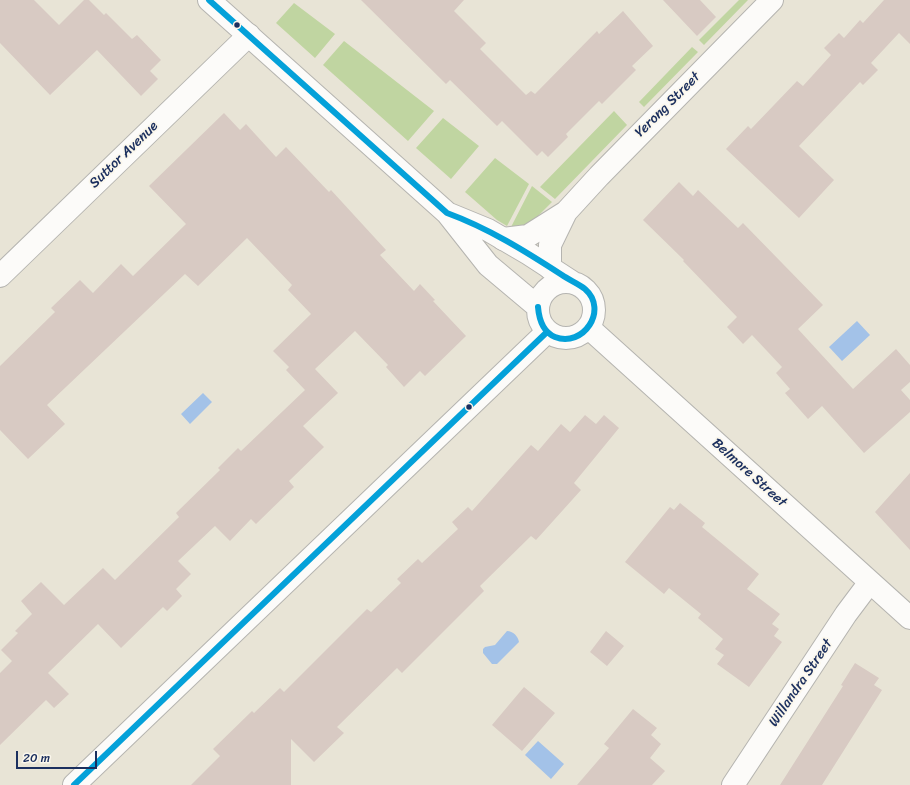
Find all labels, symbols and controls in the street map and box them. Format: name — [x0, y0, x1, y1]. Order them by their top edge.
unlabelled marker — [232, 20, 242, 30]
street label: Yerong Street — [632, 69, 704, 141]
street label: Suttor Avenue — [86, 118, 162, 192]
unlabelled marker — [464, 402, 474, 412]
street label: Belmore Street — [708, 435, 790, 511]
street label: Willandra Street — [766, 636, 836, 730]
scale bar — [18, 743, 99, 769]
text: 20 m — [23, 747, 50, 769]

